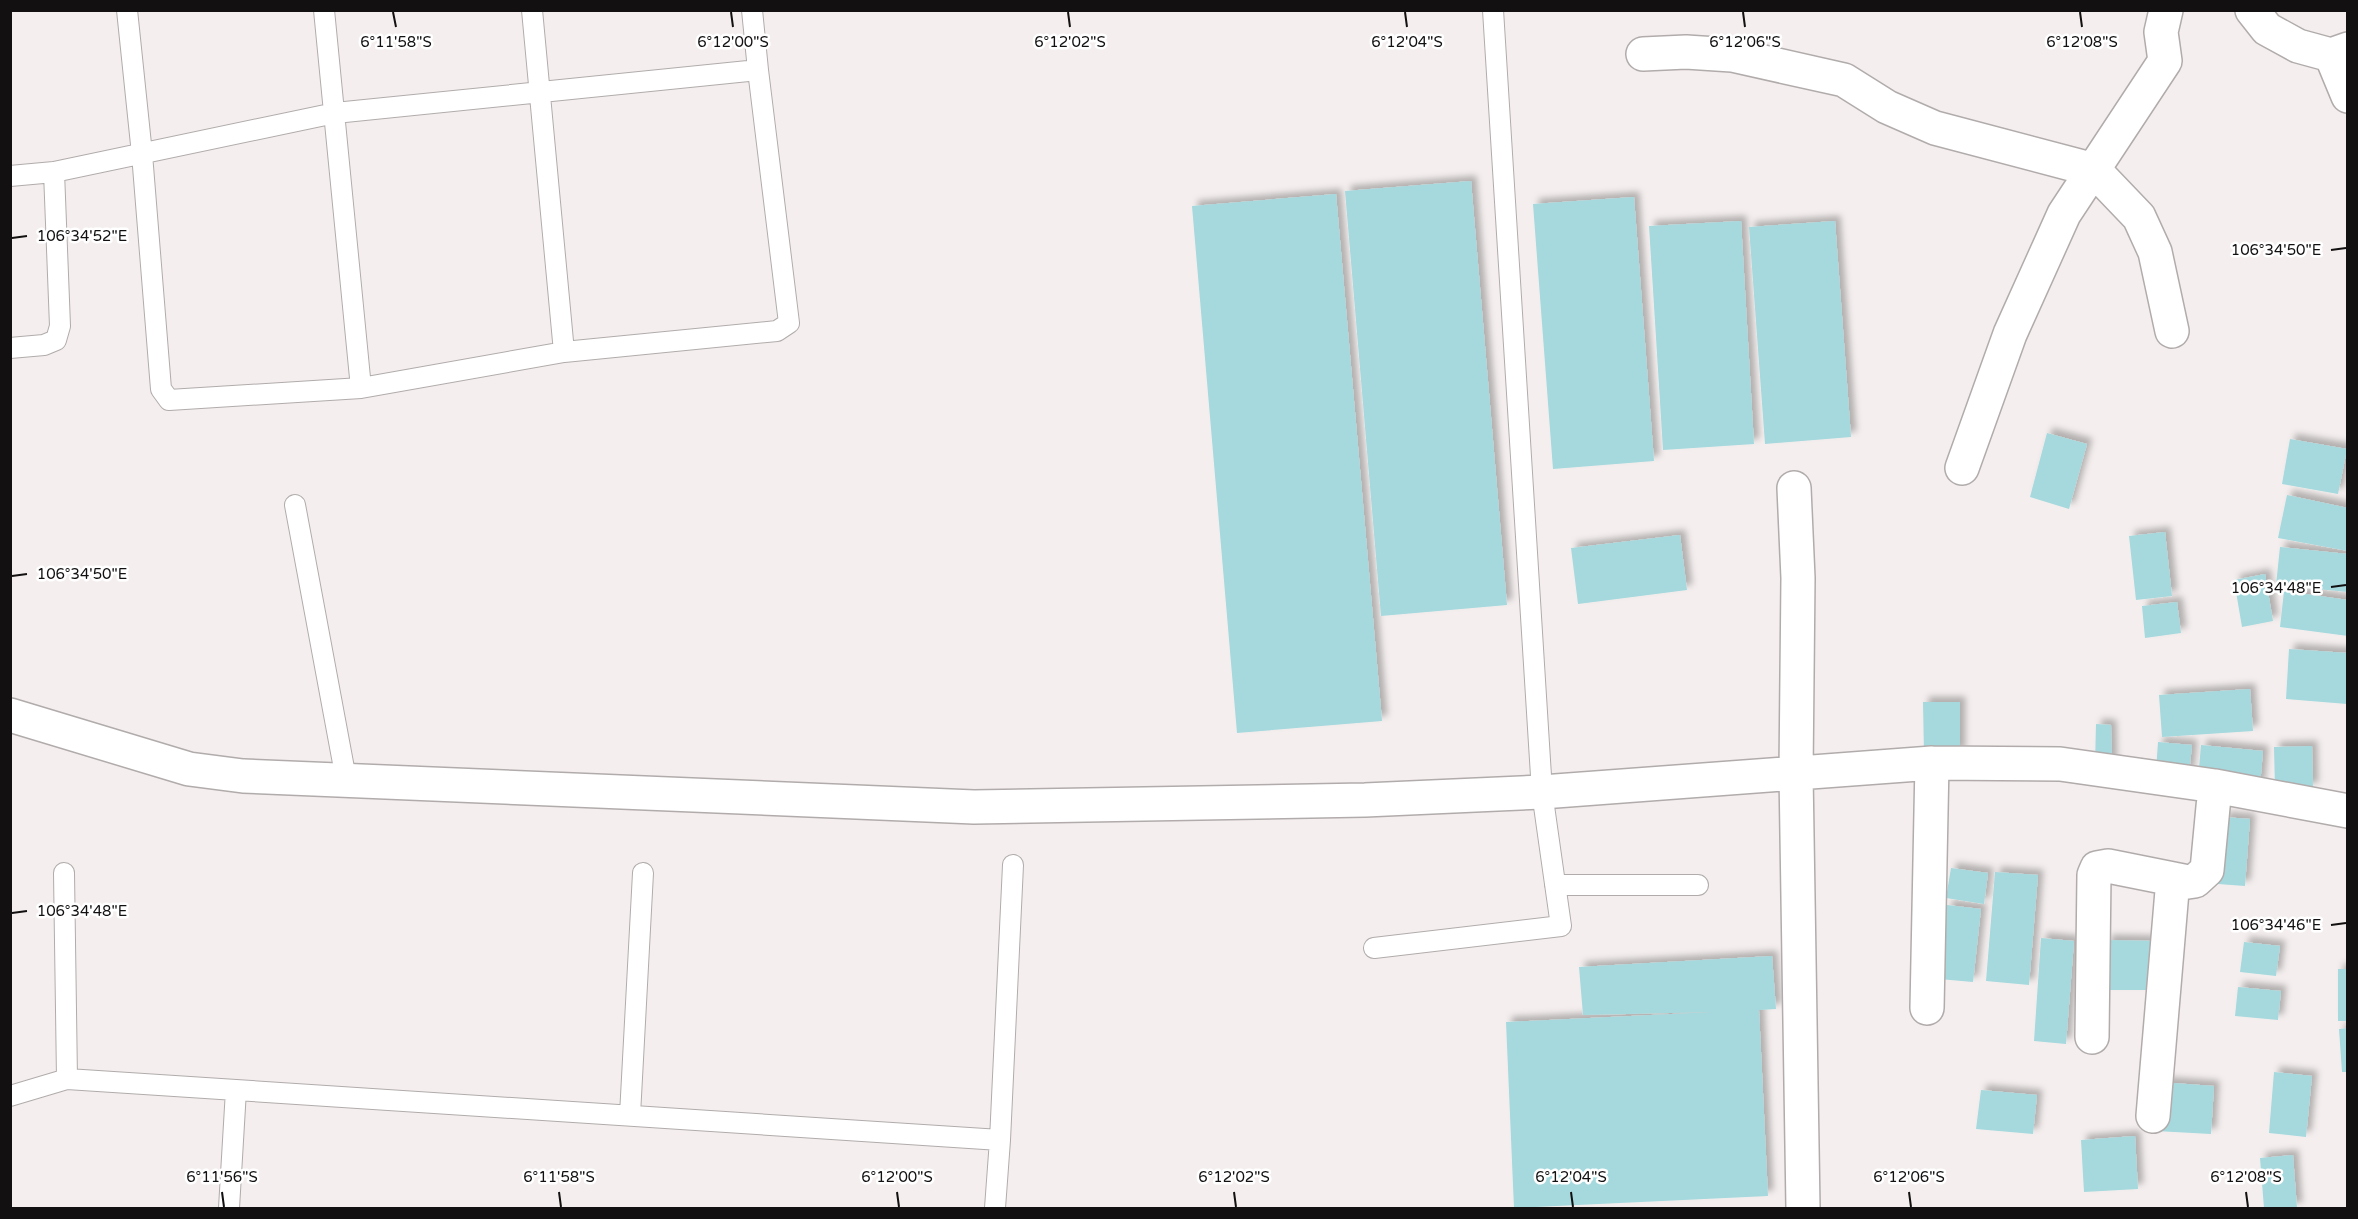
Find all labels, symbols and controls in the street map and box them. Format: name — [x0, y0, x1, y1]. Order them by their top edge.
text: 6°11'58"S — [360, 33, 432, 51]
text: 6°12'00"S — [697, 33, 769, 51]
text: 6°12'02"S — [1034, 33, 1106, 51]
text: 6°12'04"S — [1371, 33, 1443, 51]
text: 6°12'06"S — [1709, 33, 1781, 51]
text: 6°12'08"S — [2046, 33, 2118, 51]
text: 106°34'52"E — [37, 227, 127, 245]
text: 106°34'50"E — [2231, 241, 2321, 259]
text: 106°34'50"E — [37, 565, 127, 583]
text: 106°34'48"E — [2231, 579, 2321, 597]
text: 106°34'48"E — [37, 902, 127, 920]
text: 106°34'46"E — [2231, 916, 2321, 934]
text: 6°11'56"S — [186, 1168, 258, 1186]
text: 6°11'58"S — [523, 1168, 595, 1186]
text: 6°12'00"S — [861, 1168, 933, 1186]
text: 6°12'02"S — [1198, 1168, 1270, 1186]
text: 6°12'04"S — [1535, 1168, 1607, 1186]
text: 6°12'06"S — [1873, 1168, 1945, 1186]
text: 6°12'08"S — [2210, 1168, 2282, 1186]

